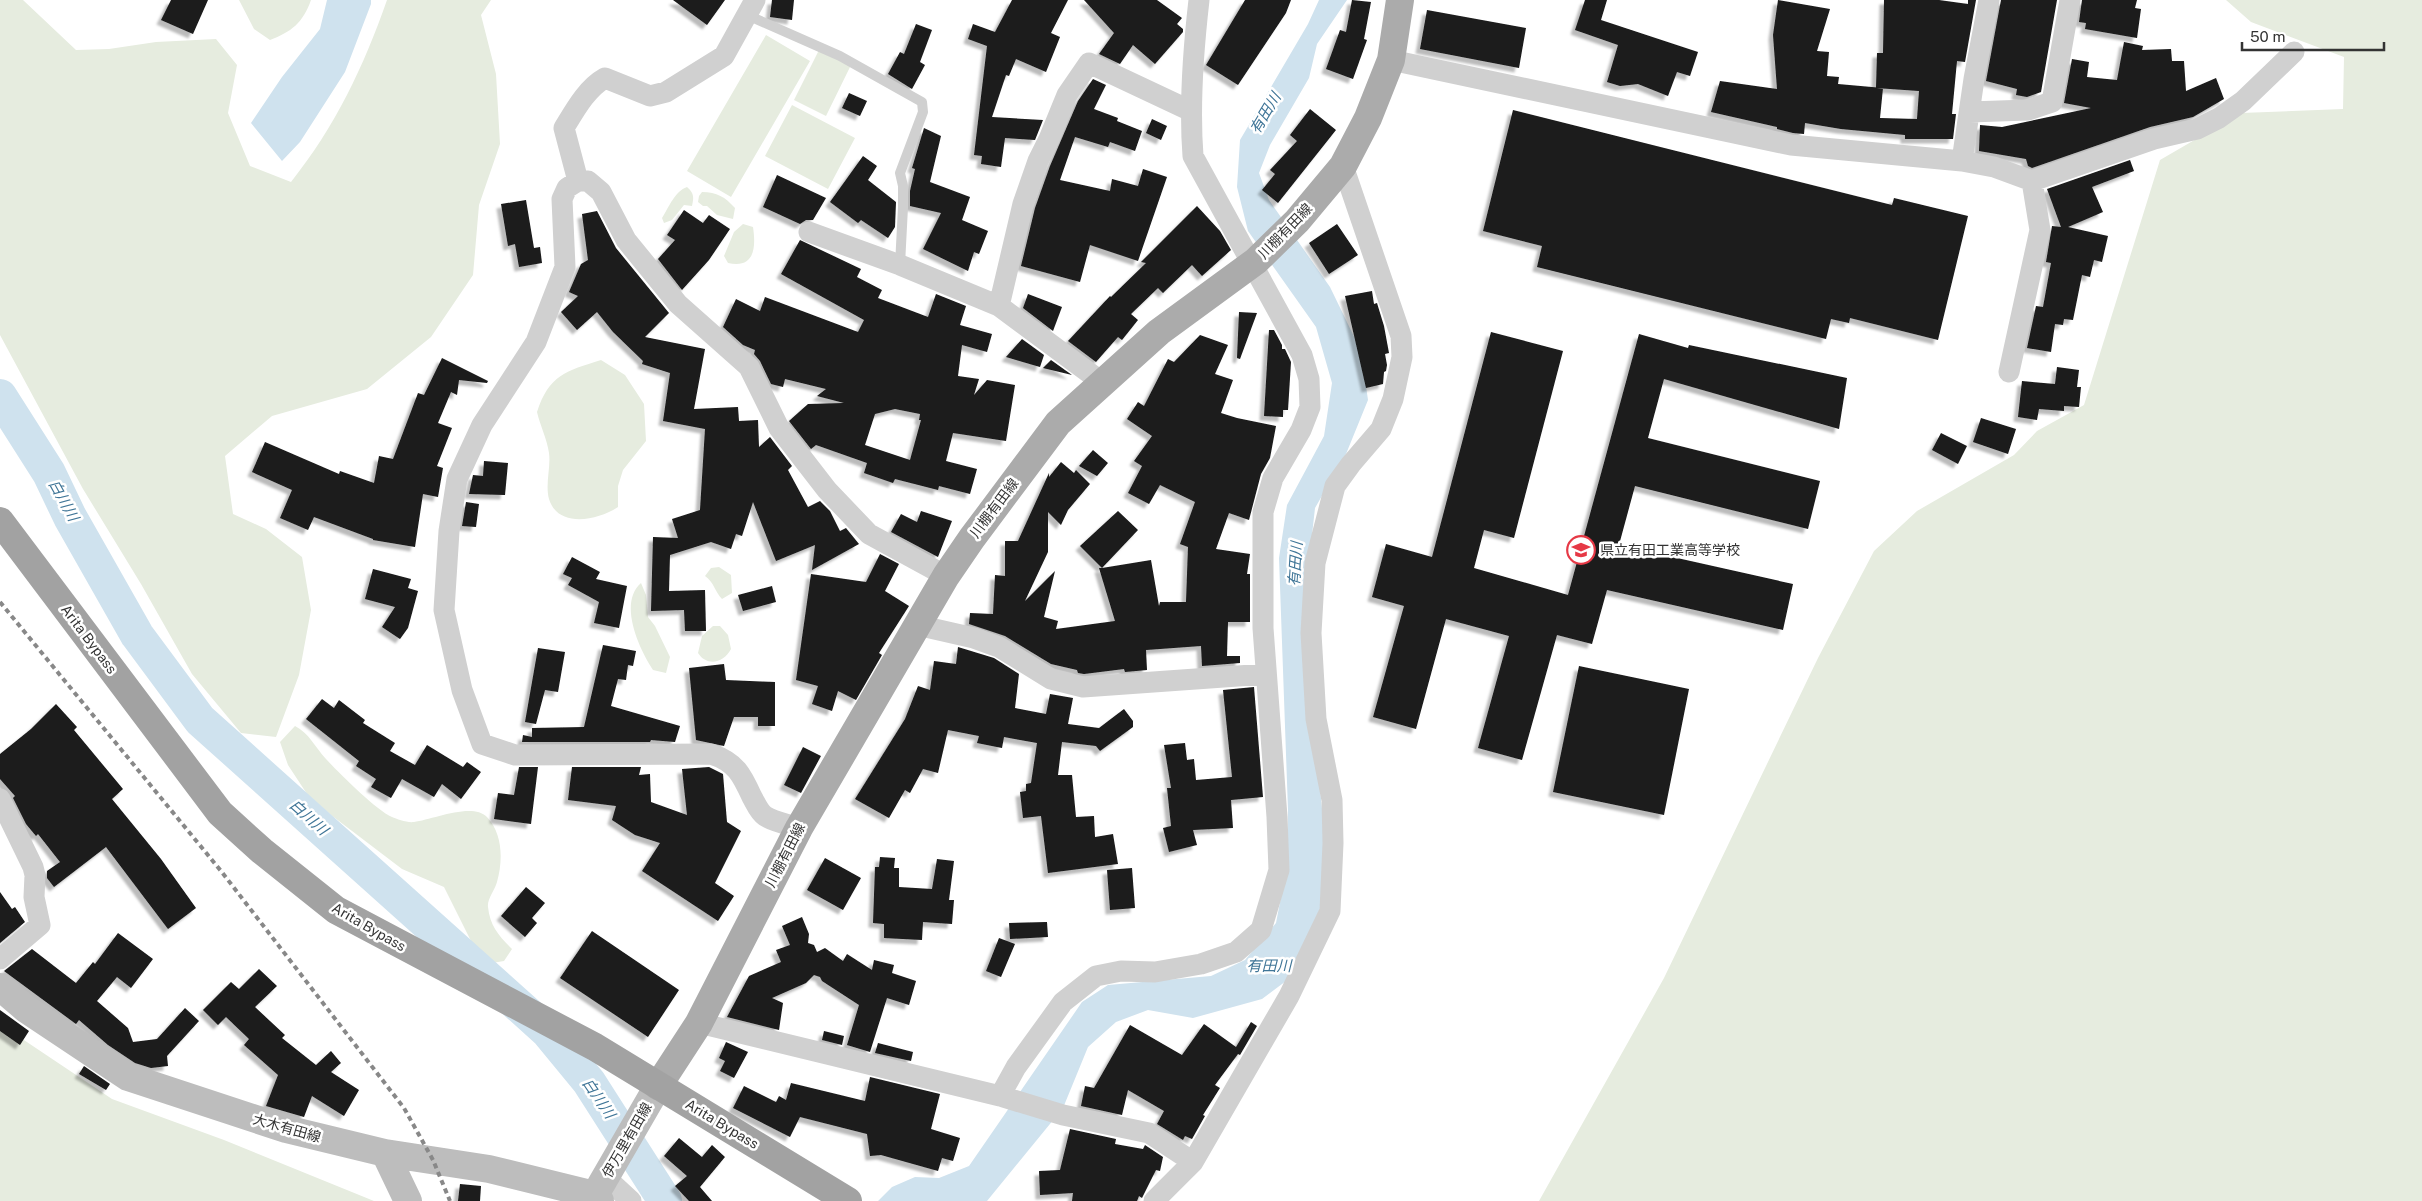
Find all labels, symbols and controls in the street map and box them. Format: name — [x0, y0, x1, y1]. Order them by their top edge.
scale bar — [2242, 20, 2384, 52]
text: 50 m — [2250, 28, 2285, 45]
water label: 有田川 — [1246, 88, 1285, 137]
street label: 川棚有田線 — [1255, 200, 1315, 262]
street label: 川棚有田線 — [967, 475, 1021, 541]
water label: 白川川 — [46, 476, 83, 526]
school or university icon: 県立有田工業高等学校 — [1566, 535, 1596, 565]
water label: 有田川 — [1285, 539, 1305, 587]
place label: 県立有田工業高等学校 — [1600, 542, 1740, 558]
street label: Arita Bypass — [58, 601, 120, 677]
water label: 白川川 — [287, 796, 333, 840]
street label: 川棚有田線 — [762, 820, 808, 890]
street label: Arita Bypass — [329, 899, 409, 955]
water label: 有田川 — [1246, 957, 1293, 974]
water label: 白川川 — [579, 1075, 620, 1123]
street label: Arita Bypass — [683, 1096, 761, 1152]
street label: 伊万里有田線 — [599, 1100, 655, 1180]
street label: 大木有田線 — [251, 1111, 323, 1145]

